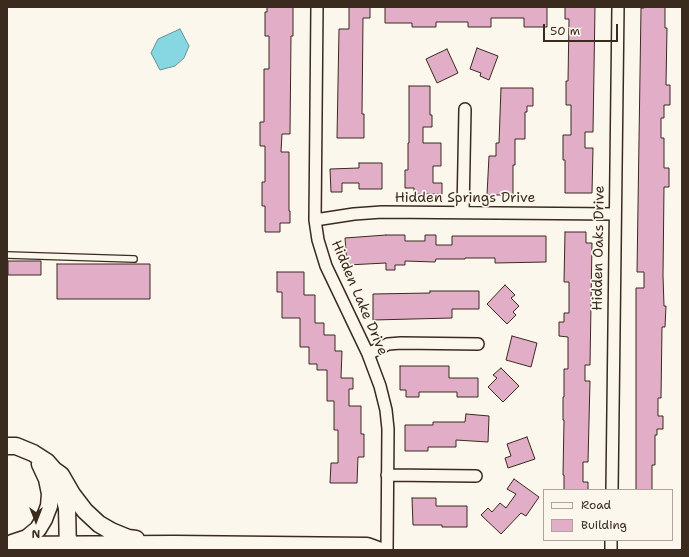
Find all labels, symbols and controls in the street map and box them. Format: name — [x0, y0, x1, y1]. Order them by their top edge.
scale bar — [545, 16, 620, 42]
text: 50 m — [550, 23, 580, 39]
street label: Hidden Oaks Drive — [590, 185, 608, 311]
street label: Hidden Springs Drive — [395, 190, 535, 206]
street label: Hidden Lake Drive — [327, 238, 391, 358]
legend — [543, 489, 673, 541]
text: Road — [581, 497, 611, 513]
north arrow — [16, 501, 56, 541]
text: Building — [581, 517, 627, 533]
text: N — [32, 526, 40, 541]

